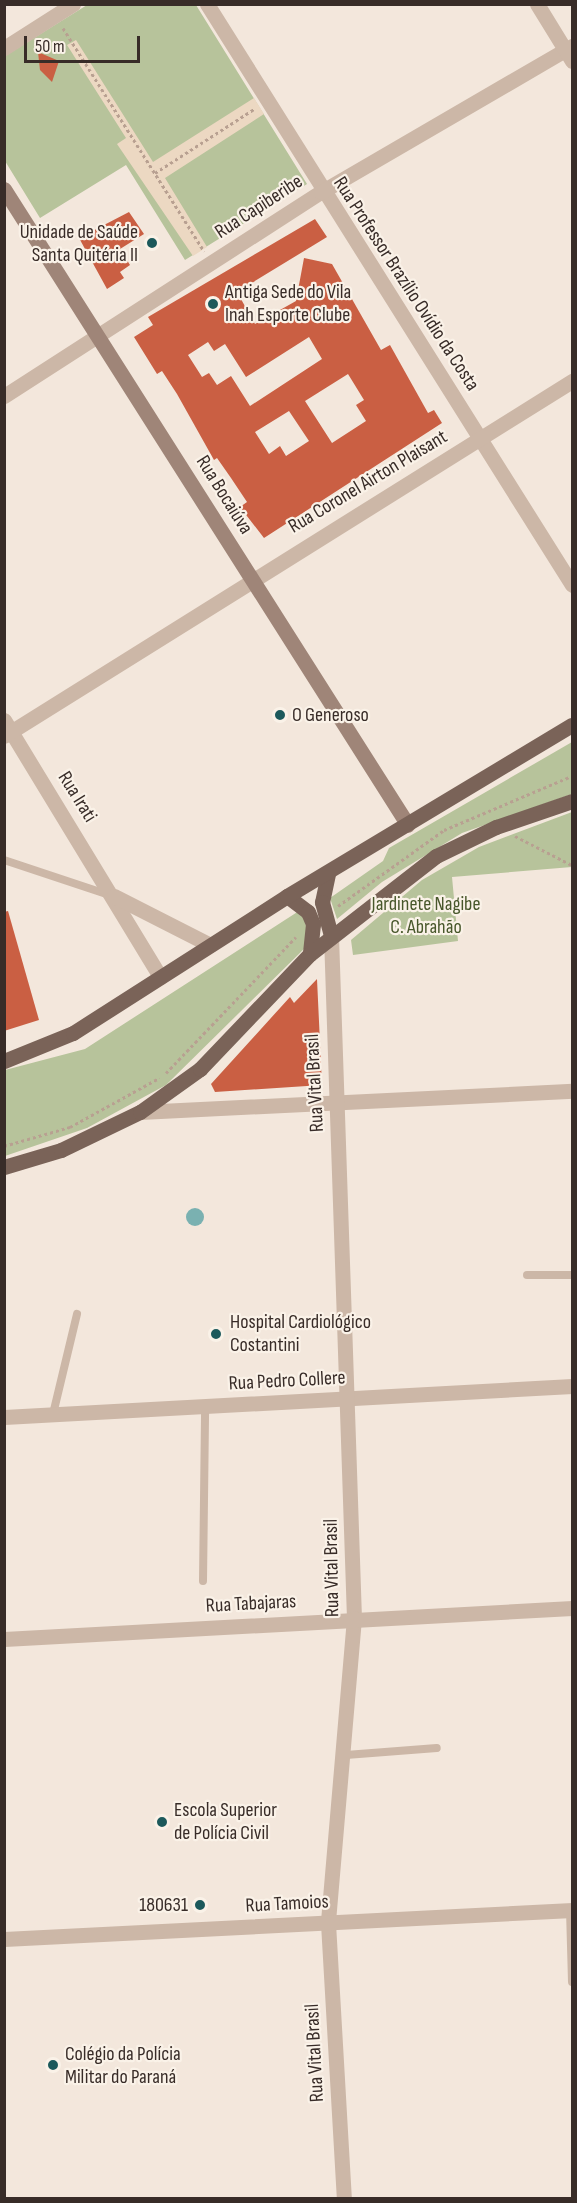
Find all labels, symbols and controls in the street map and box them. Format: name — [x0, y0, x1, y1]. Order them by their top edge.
scale bar — [27, 24, 142, 62]
text: 50 m — [35, 36, 65, 57]
street label: Rua Capiberibe — [211, 170, 307, 244]
street label: Rua Professor Brazílio Ovídio da Costa — [328, 172, 484, 396]
place label: Unidade de Saúde Santa Quitéria II — [20, 220, 138, 267]
marker: Unidade de Saúde Santa Quitéria II — [143, 234, 161, 252]
place label: Antiga Sede do Vila Inah Esporte Clube — [225, 280, 351, 327]
marker: Antiga Sede do Vila Inah Esporte Clube — [206, 297, 220, 311]
street label: Rua Coronel Airton Plaisant — [284, 425, 452, 539]
street label: Rua Bocaiúva — [190, 451, 258, 539]
place label: O Generoso — [292, 703, 369, 727]
marker: O Generoso — [273, 708, 287, 722]
street label: Rua Irati — [52, 767, 102, 827]
park label: Jardinete Nagibe C. Abrahão — [372, 892, 480, 939]
street label: Rua Vital Brasil — [300, 1033, 330, 1133]
place label: Hospital Cardiológico Costantini — [230, 1310, 371, 1357]
marker: Hospital Cardiológico Costantini — [207, 1325, 225, 1343]
street label: Rua Pedro Collere — [228, 1366, 346, 1396]
street label: Rua Vital Brasil — [319, 1519, 345, 1617]
street label: Rua Tabajaras — [205, 1590, 297, 1618]
place label: Escola Superior de Polícia Civil — [174, 1798, 277, 1845]
marker: Escola Superior de Polícia Civil — [155, 1815, 169, 1829]
street label: Rua Tamoios — [245, 1890, 329, 1918]
place label: 180631 — [139, 1893, 188, 1917]
marker: 180631 — [193, 1898, 207, 1912]
street label: Rua Vital Brasil — [300, 2003, 330, 2103]
place label: Colégio da Polícia Militar do Paraná — [65, 2042, 181, 2089]
marker: Colégio da Polícia Militar do Paraná — [46, 2058, 60, 2072]

